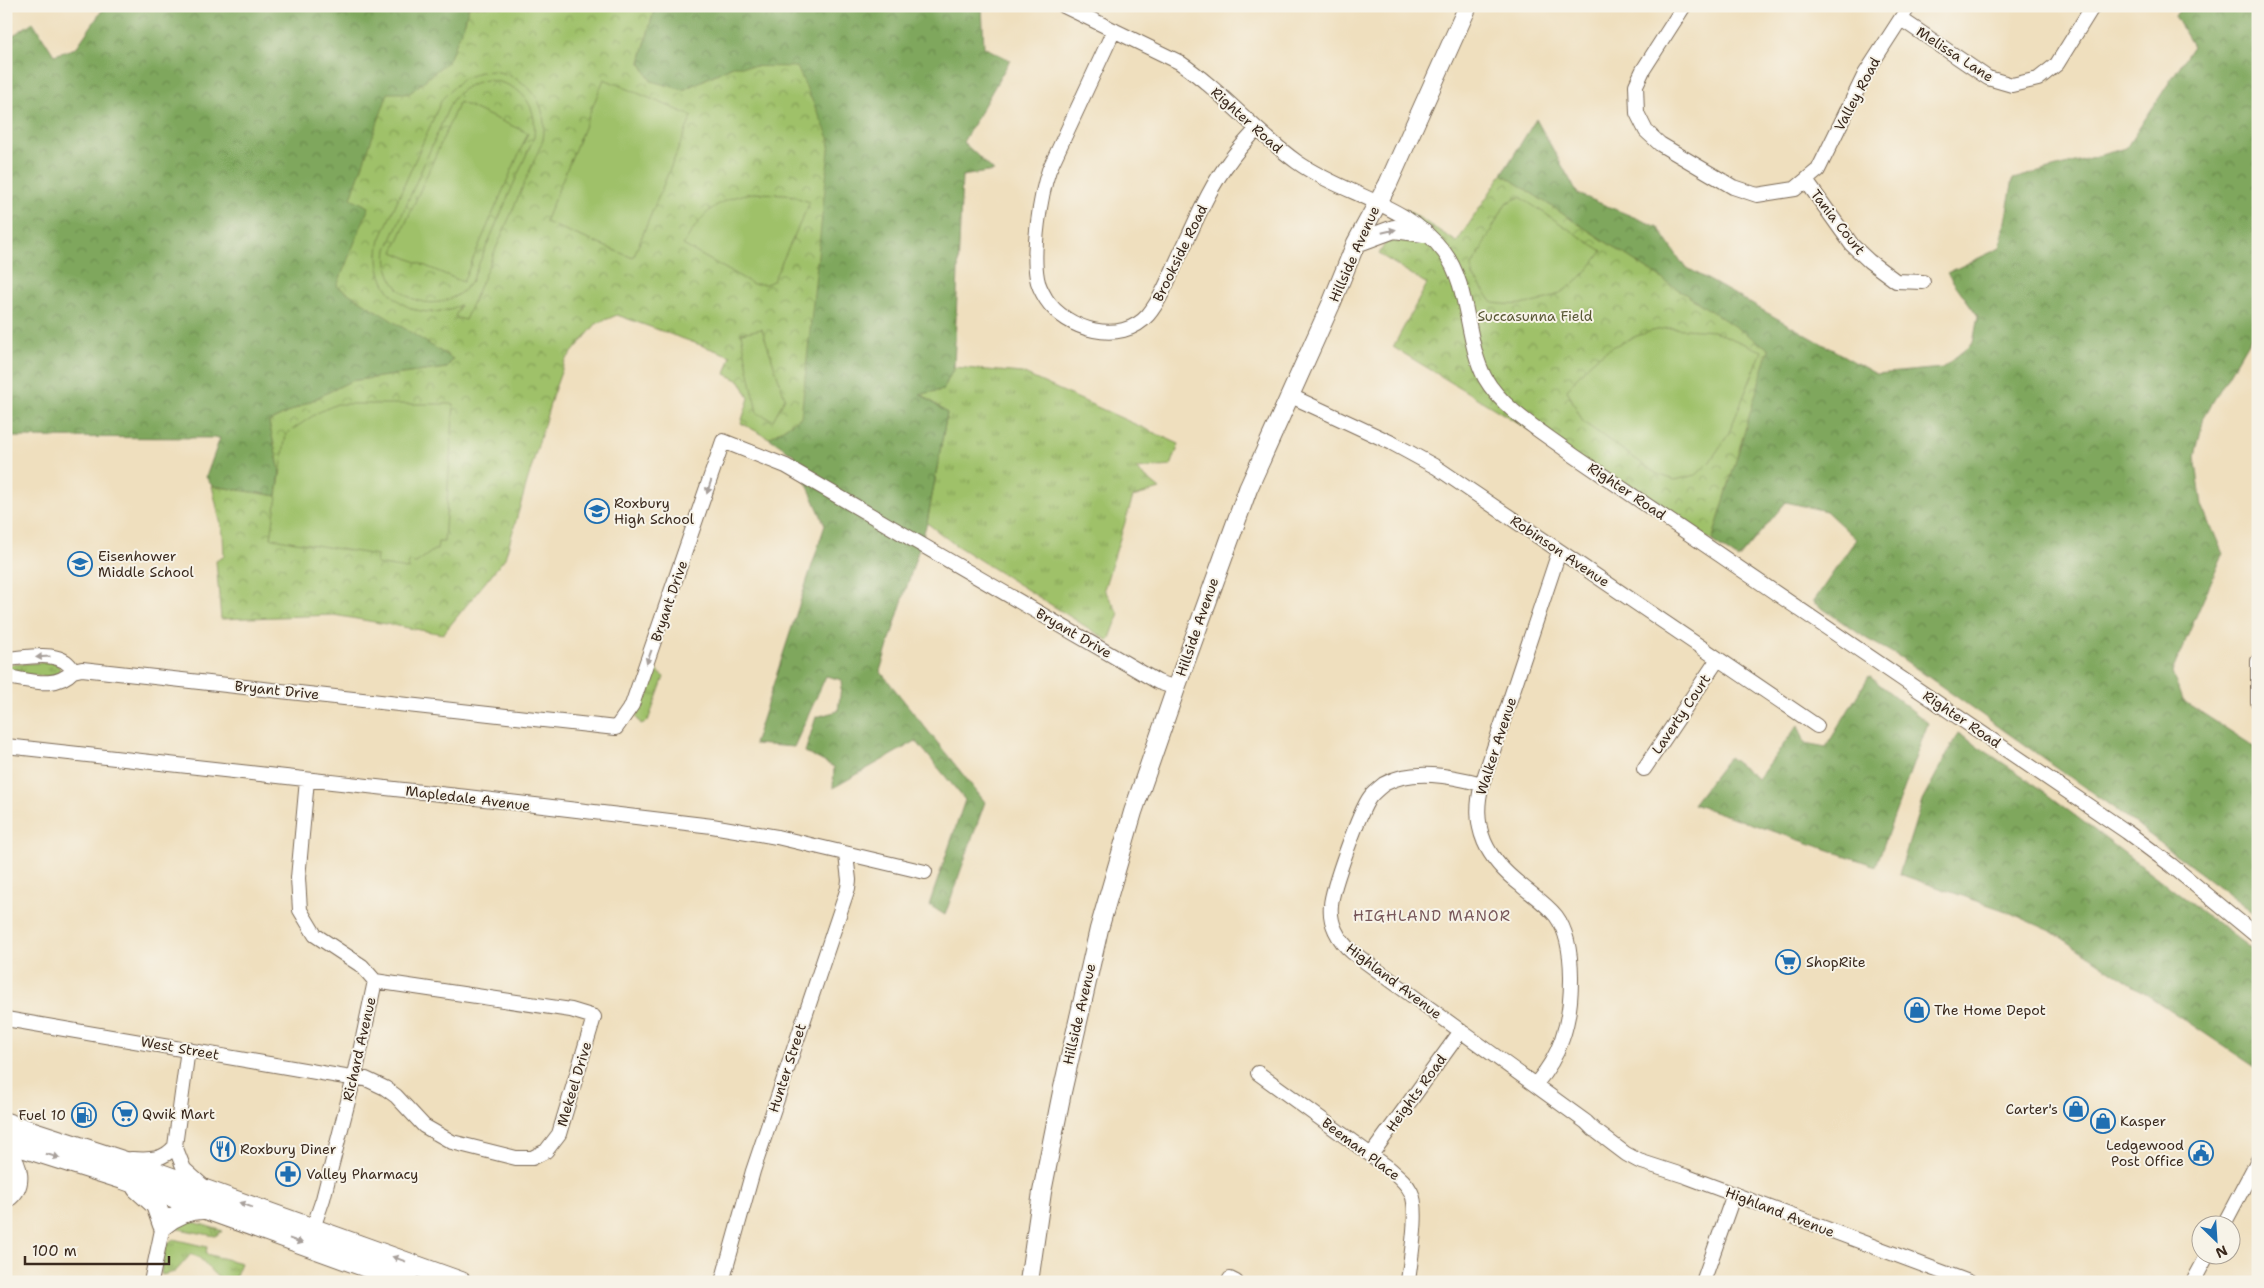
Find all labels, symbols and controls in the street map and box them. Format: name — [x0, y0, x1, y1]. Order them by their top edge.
street label: Melissa Lane — [1913, 22, 1997, 86]
street label: Valley Road — [1830, 54, 1884, 134]
street label: Righter Road — [1207, 83, 1287, 157]
street label: Tania Court — [1807, 186, 1869, 258]
street label: Brookside Road — [1149, 201, 1211, 304]
street label: Hillside Avenue — [1325, 203, 1383, 305]
one-way arrow — [1382, 227, 1397, 235]
park label: Succasunna Field — [1477, 307, 1593, 325]
street label: Righter Road — [1585, 458, 1670, 524]
one-way arrow — [705, 480, 712, 495]
place label: Roxbury High School — [614, 494, 695, 528]
school or university icon: Roxbury High School — [584, 498, 610, 524]
street label: Robinson Avenue — [1507, 511, 1613, 591]
place label: Eisenhower Middle School — [98, 547, 194, 581]
school or university icon: Eisenhower Middle School — [67, 551, 93, 577]
street label: Bryant Drive — [647, 558, 691, 644]
street label: Hillside Avenue — [1172, 575, 1222, 679]
street label: Bryant Drive — [1033, 604, 1115, 662]
one-way arrow — [645, 650, 653, 665]
one-way arrow — [34, 654, 50, 662]
street label: Laverty Court — [1648, 671, 1714, 757]
street label: Bryant Drive — [234, 677, 320, 703]
street label: Righter Road — [1920, 686, 2005, 752]
street label: Walker Avenue — [1472, 695, 1520, 797]
street label: Mapledale Avenue — [405, 781, 531, 815]
district label: HIGHLAND MANOR — [1353, 906, 1511, 926]
street label: Highland Avenue — [1342, 939, 1446, 1023]
supermarket icon: ShopRite — [1775, 949, 1801, 975]
place label: ShopRite — [1806, 953, 1866, 971]
street label: Hillside Avenue — [1059, 961, 1099, 1066]
street label: Richard Avenue — [338, 995, 380, 1103]
shop icon: The Home Depot — [1904, 997, 1930, 1023]
place label: The Home Depot — [1934, 1001, 2046, 1019]
street label: Hunter Street — [764, 1021, 810, 1115]
street label: West Street — [139, 1032, 221, 1064]
street label: Mekeel Drive — [553, 1039, 595, 1129]
street label: Heights Road — [1382, 1051, 1450, 1135]
shop icon: Carter's — [2063, 1096, 2089, 1122]
place label: Carter's — [2006, 1100, 2058, 1118]
supermarket icon: Qwik Mart — [112, 1101, 138, 1127]
fuel station icon: Fuel 10 — [71, 1102, 97, 1128]
place label: Qwik Mart — [142, 1105, 215, 1123]
place label: Fuel 10 — [19, 1106, 66, 1124]
shop icon: Kasper — [2090, 1108, 2116, 1134]
place label: Kasper — [2120, 1112, 2167, 1130]
street label: Beeman Place — [1318, 1114, 1404, 1184]
restaurant icon: Roxbury Diner — [210, 1136, 236, 1162]
place label: Ledgewood Post Office — [2106, 1136, 2184, 1170]
place label: Roxbury Diner — [240, 1140, 337, 1158]
public building icon: Ledgewood Post Office — [2188, 1140, 2214, 1166]
one-way arrow — [45, 1153, 60, 1161]
pharmacy icon: Valley Pharmacy — [275, 1161, 301, 1187]
place label: Valley Pharmacy — [306, 1165, 418, 1183]
street label: Highland Avenue — [1723, 1183, 1837, 1241]
one-way arrow — [238, 1201, 253, 1208]
north arrow — [2192, 1216, 2242, 1266]
scale bar — [25, 1233, 169, 1265]
one-way arrow — [289, 1237, 304, 1245]
text: 100 m — [32, 1241, 77, 1261]
text: N — [2213, 1241, 2230, 1262]
one-way arrow — [391, 1255, 406, 1263]

